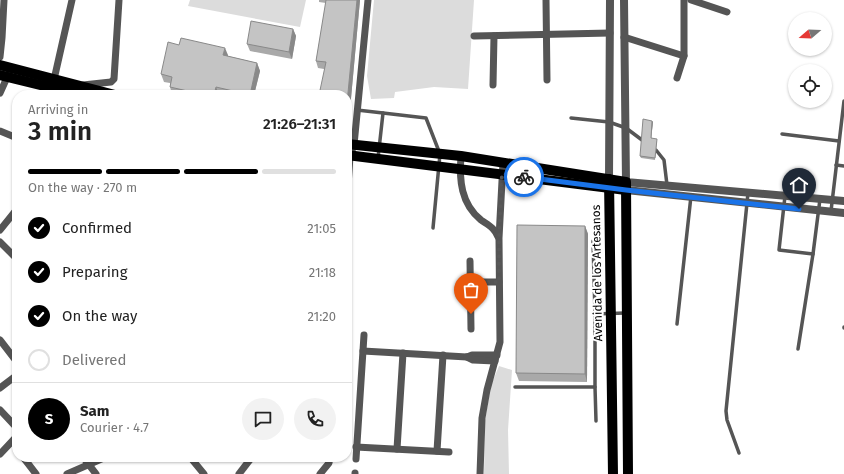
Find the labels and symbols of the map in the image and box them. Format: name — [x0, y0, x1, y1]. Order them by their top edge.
north arrow — [788, 12, 832, 56]
courier — [504, 157, 544, 197]
pin — [782, 168, 816, 209]
street label: Avenida de los Artesanos — [589, 204, 605, 341]
pin — [454, 273, 488, 314]

